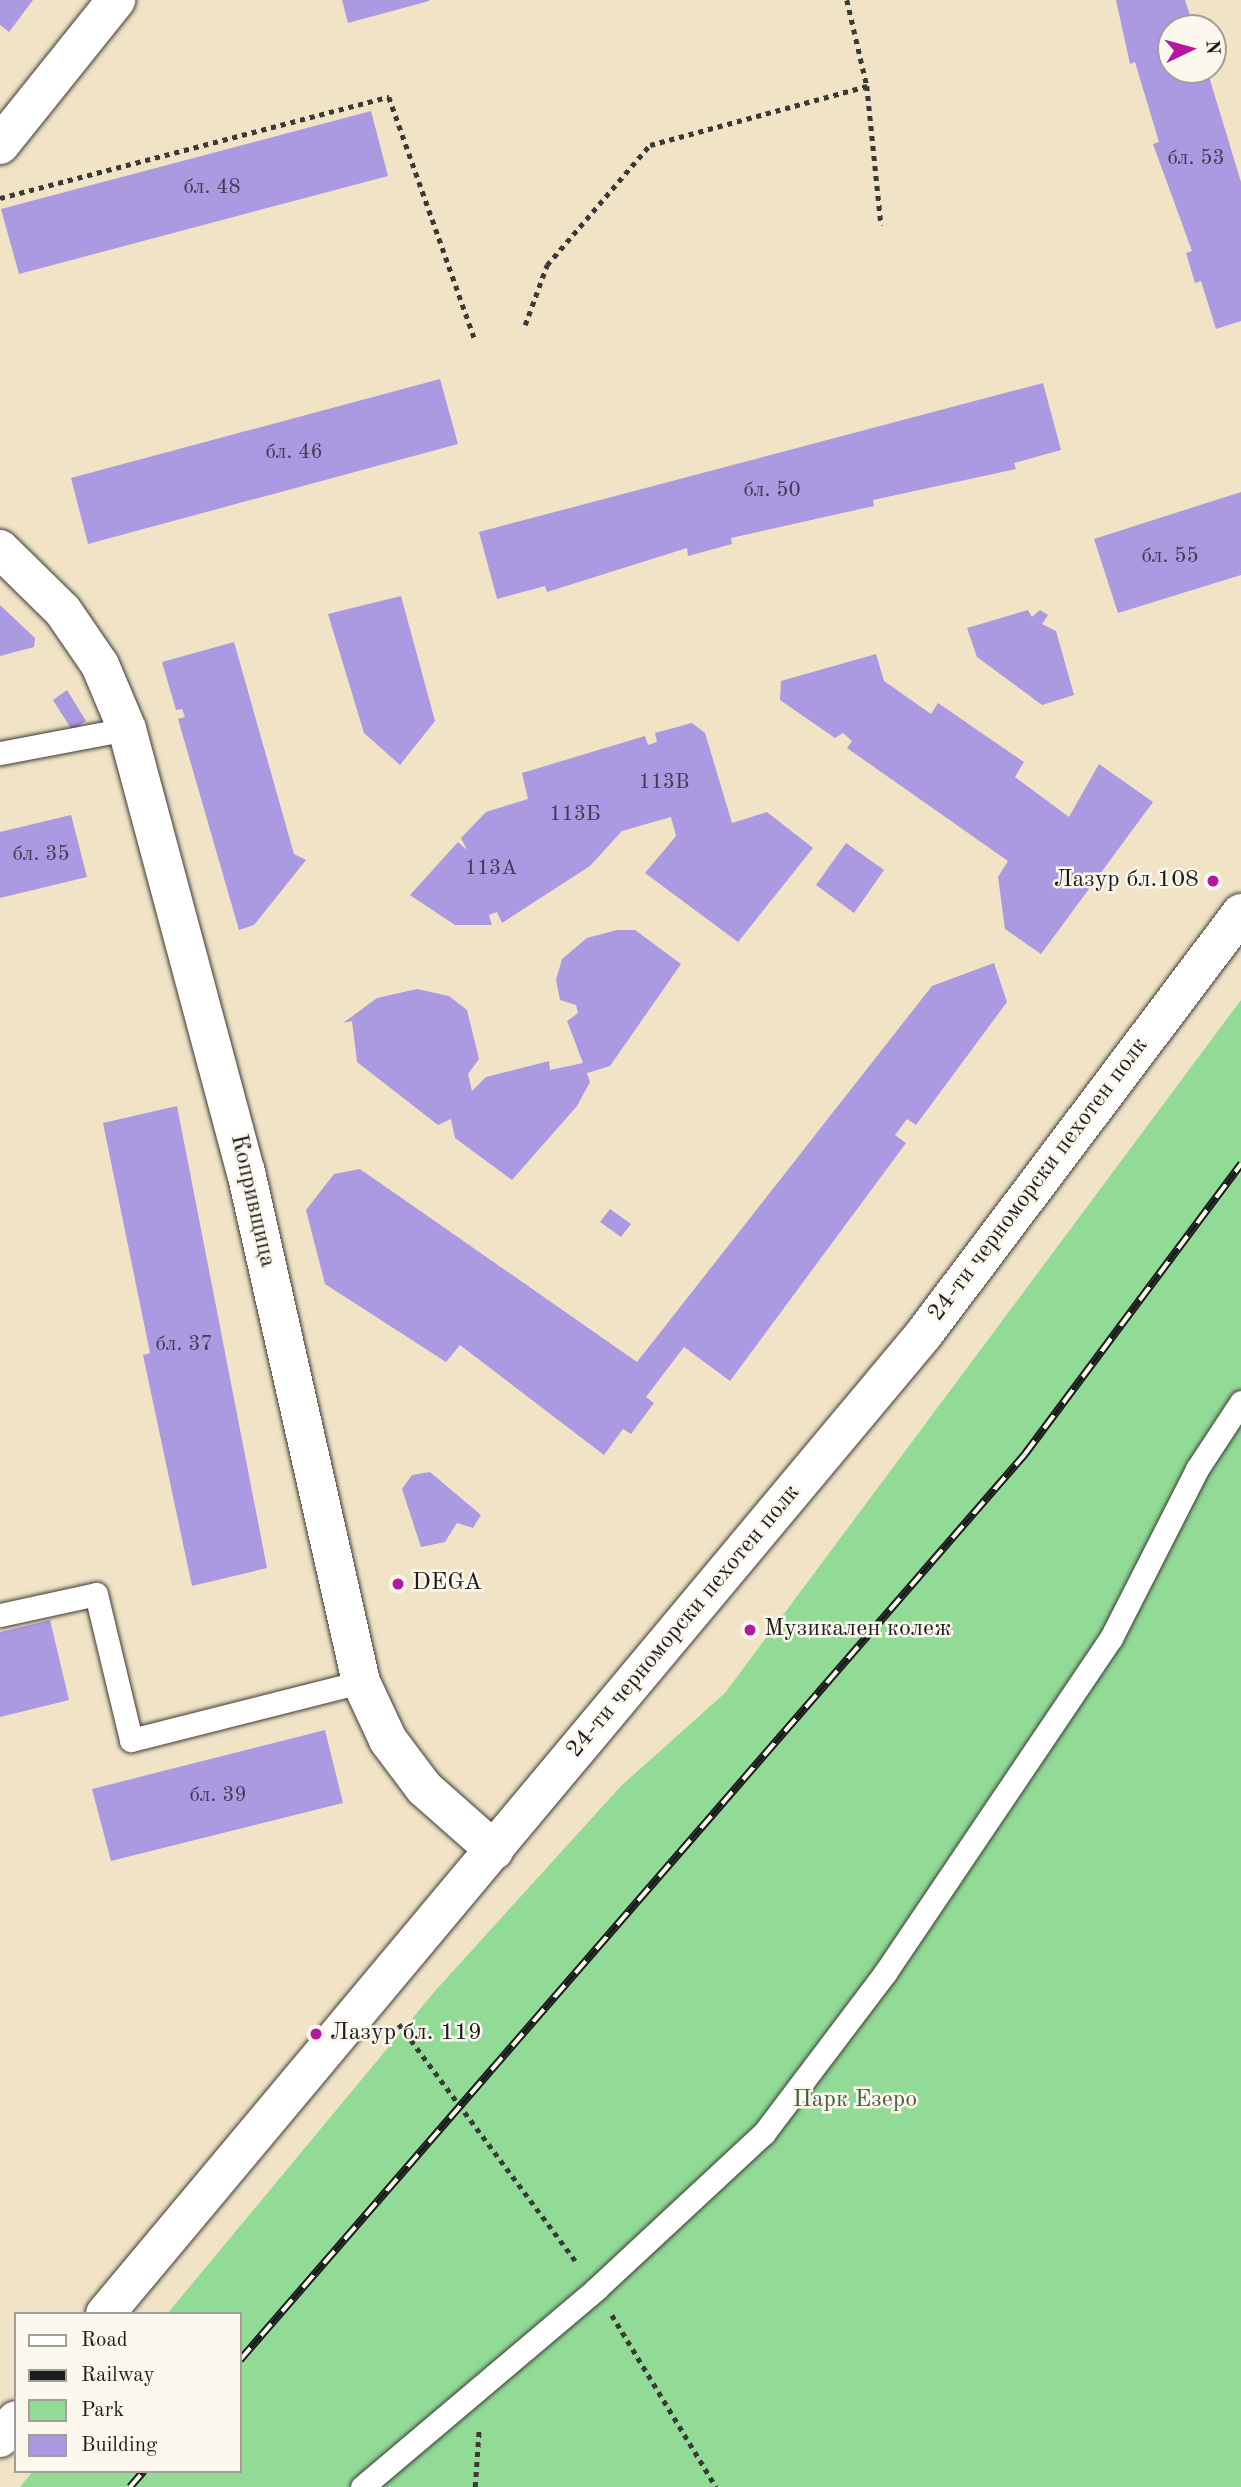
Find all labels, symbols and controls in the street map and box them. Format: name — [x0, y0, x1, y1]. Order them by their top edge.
north arrow — [1157, 14, 1227, 84]
text: N — [1201, 39, 1222, 55]
house number: бл. 53 — [1167, 146, 1225, 172]
house number: бл. 48 — [183, 175, 241, 201]
house number: бл. 46 — [265, 440, 323, 466]
house number: бл. 50 — [743, 478, 801, 504]
house number: бл. 55 — [1141, 544, 1199, 570]
house number: 113В — [638, 770, 690, 796]
house number: 113Б — [549, 802, 601, 828]
house number: бл. 35 — [12, 842, 70, 868]
house number: 113А — [465, 856, 517, 882]
place label: Лазур бл.108 — [1054, 867, 1199, 895]
marker: Лазур бл.108 — [1205, 873, 1221, 889]
street label: 24-ти черноморски пехотен полк — [923, 1032, 1155, 1328]
street label: Копривщица — [223, 1132, 281, 1270]
house number: бл. 37 — [155, 1332, 213, 1358]
street label: 24-ти черноморски пехотен полк — [561, 1479, 807, 1765]
place label: DEGA — [412, 1570, 482, 1598]
marker: DEGA — [390, 1576, 406, 1592]
place label: Музикален колеж — [764, 1616, 951, 1644]
marker: Музикален колеж — [742, 1622, 758, 1638]
house number: бл. 39 — [189, 1783, 247, 1809]
place label: Лазур бл. 119 — [330, 2020, 482, 2048]
marker: Лазур бл. 119 — [308, 2026, 324, 2042]
park label: Парк Езеро — [793, 2087, 917, 2115]
legend — [14, 2312, 242, 2473]
text: Road — [81, 2330, 128, 2351]
text: Railway — [81, 2365, 155, 2386]
text: Park — [81, 2400, 124, 2421]
text: Building — [81, 2435, 157, 2456]

